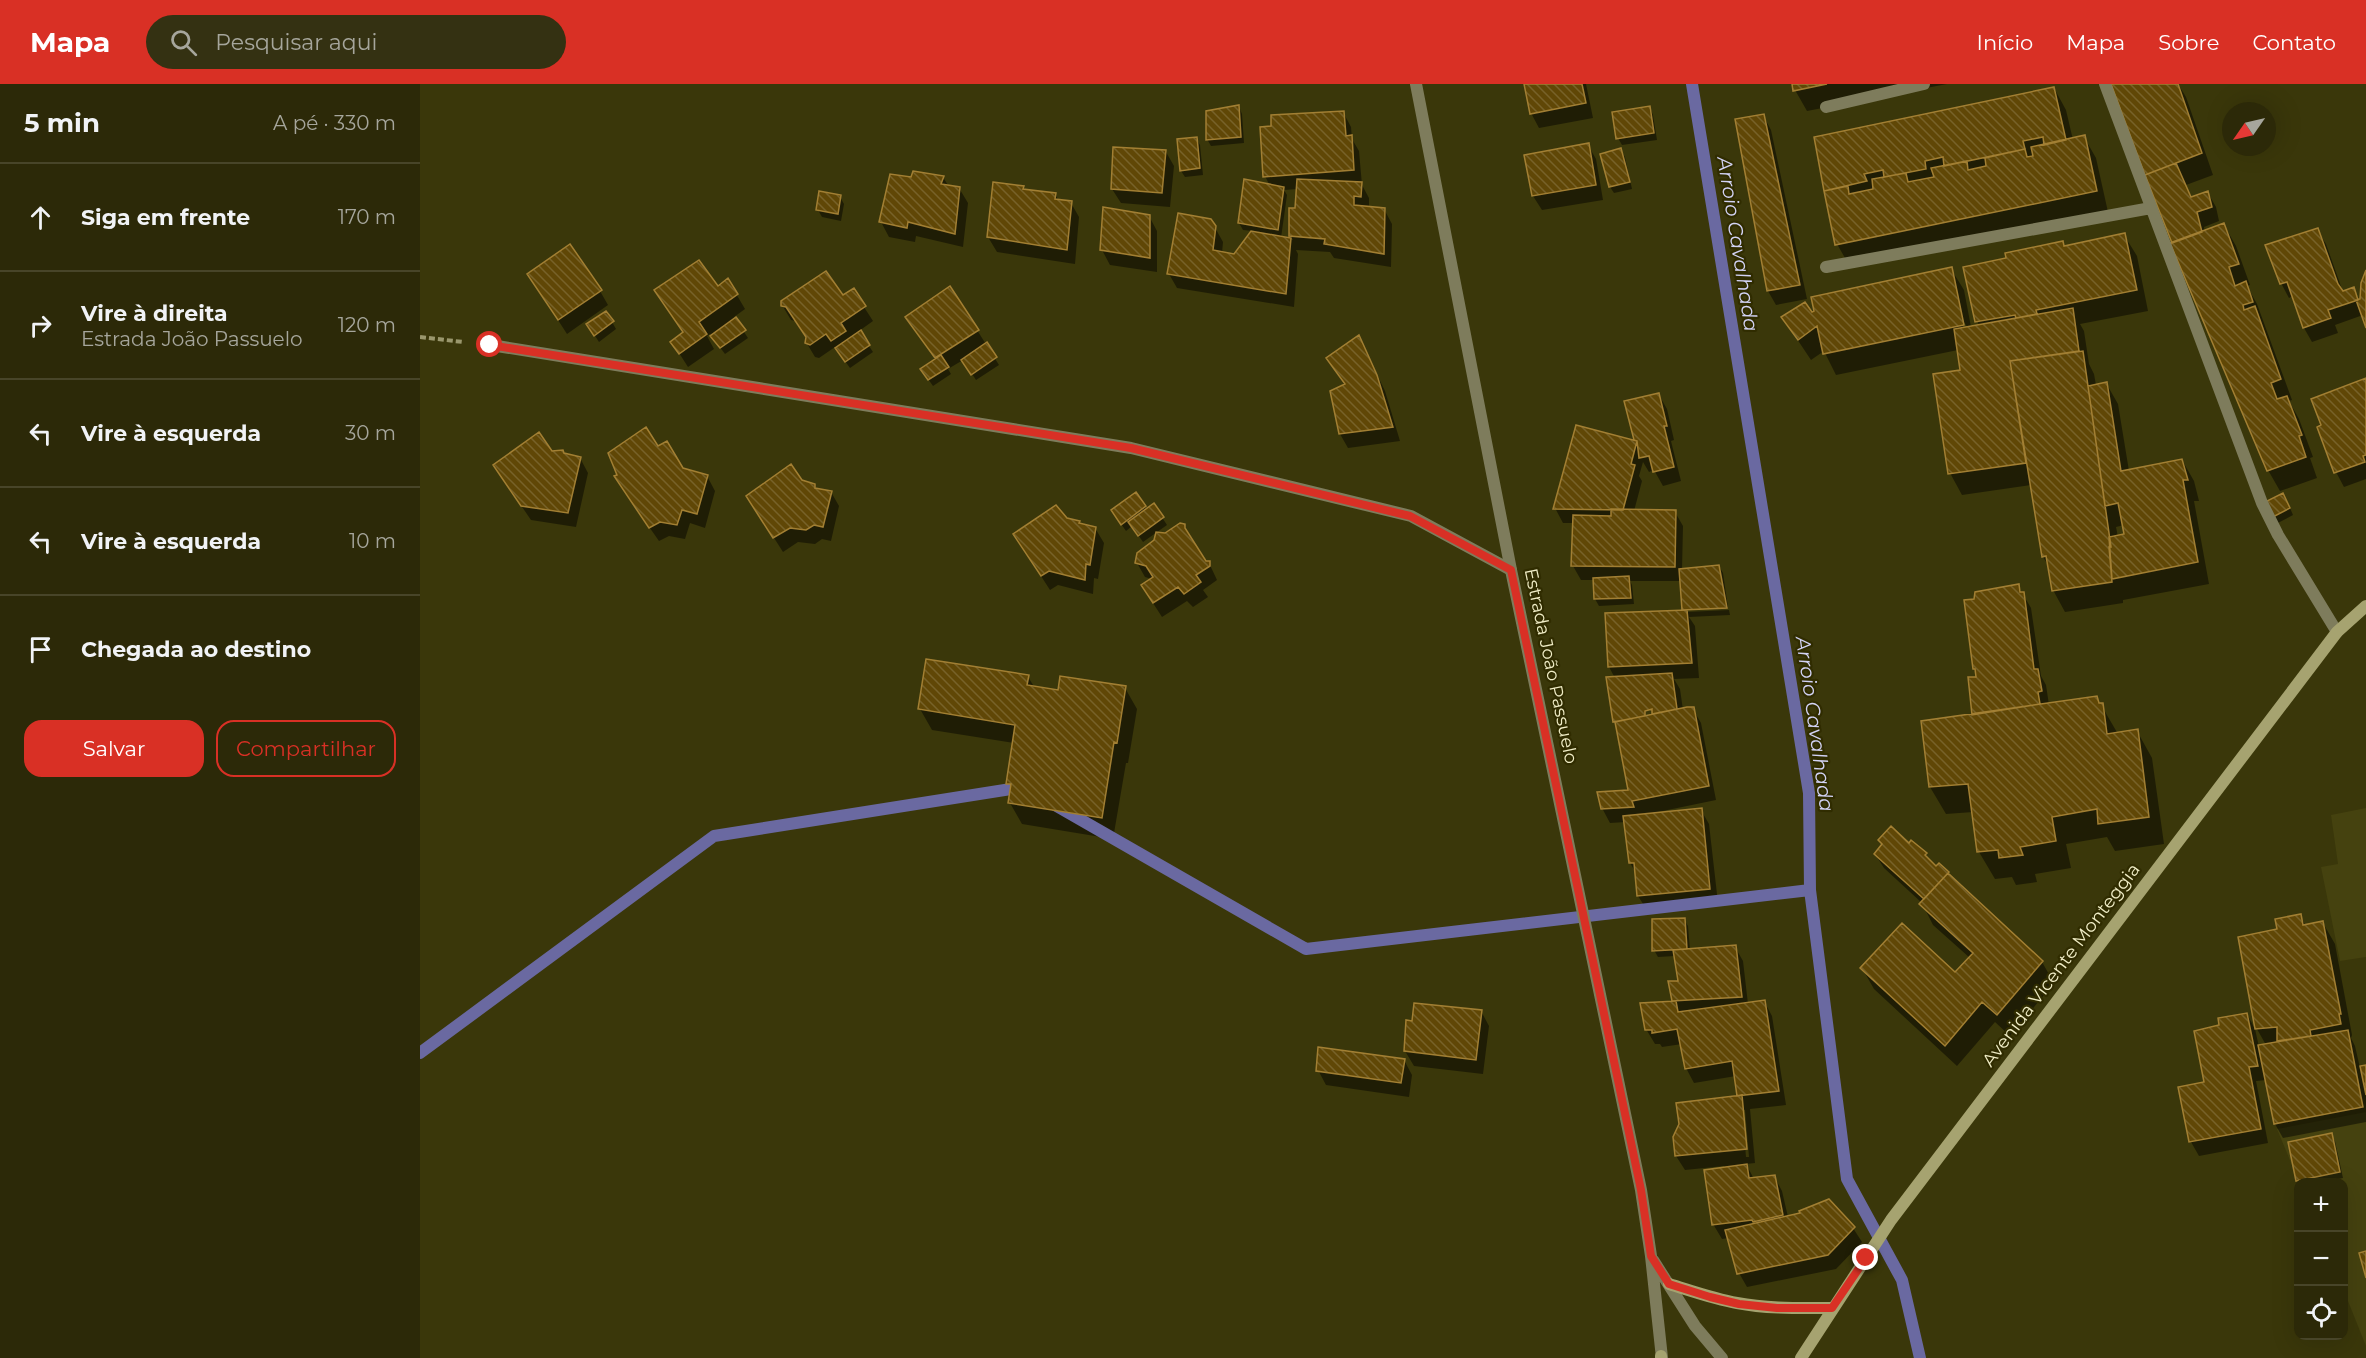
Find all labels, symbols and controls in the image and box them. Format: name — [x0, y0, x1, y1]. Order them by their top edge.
search box — [146, 15, 566, 69]
text: Mapa — [30, 25, 110, 59]
icon: search — [167, 26, 200, 59]
text: Pesquisar aqui — [215, 29, 377, 56]
text: Início — [1977, 30, 2033, 55]
text: Mapa — [2066, 30, 2125, 55]
text: Sobre — [2158, 30, 2219, 55]
text: Contato — [2252, 30, 2336, 55]
north arrow — [2222, 102, 2276, 156]
text: 5 min — [24, 107, 100, 139]
text: A pé · 330 m — [273, 111, 396, 135]
water label: Arroio Cavalhada — [1712, 154, 1764, 333]
icon: ahead — [24, 201, 57, 234]
text: Siga em frente — [81, 204, 250, 231]
text: 170 m — [338, 205, 396, 229]
text: Vire à direita — [81, 300, 228, 327]
icon: right — [24, 309, 57, 342]
text: 120 m — [338, 313, 396, 337]
text: Estrada João Passuelo — [81, 327, 303, 351]
route start — [476, 331, 502, 357]
icon: left — [24, 417, 57, 450]
text: Vire à esquerda — [81, 420, 261, 447]
text: 30 m — [345, 421, 396, 445]
icon: left — [24, 525, 57, 558]
text: Vire à esquerda — [81, 528, 261, 555]
text: 10 m — [349, 529, 396, 553]
street label: Estrada João Passuelo — [1520, 566, 1582, 766]
icon: arrive — [24, 633, 57, 666]
water label: Arroio Cavalhada — [1791, 634, 1839, 813]
text: Chegada ao destino — [81, 636, 311, 663]
button: Salvar — [24, 720, 204, 777]
button: Compartilhar — [216, 720, 396, 777]
street label: Avenida Vicente Monteggia — [1977, 859, 2145, 1071]
map controls — [2294, 1178, 2348, 1340]
button: + — [2294, 1178, 2348, 1232]
button: − — [2294, 1232, 2348, 1286]
route end — [1852, 1244, 1878, 1270]
button: locate — [2294, 1286, 2348, 1340]

